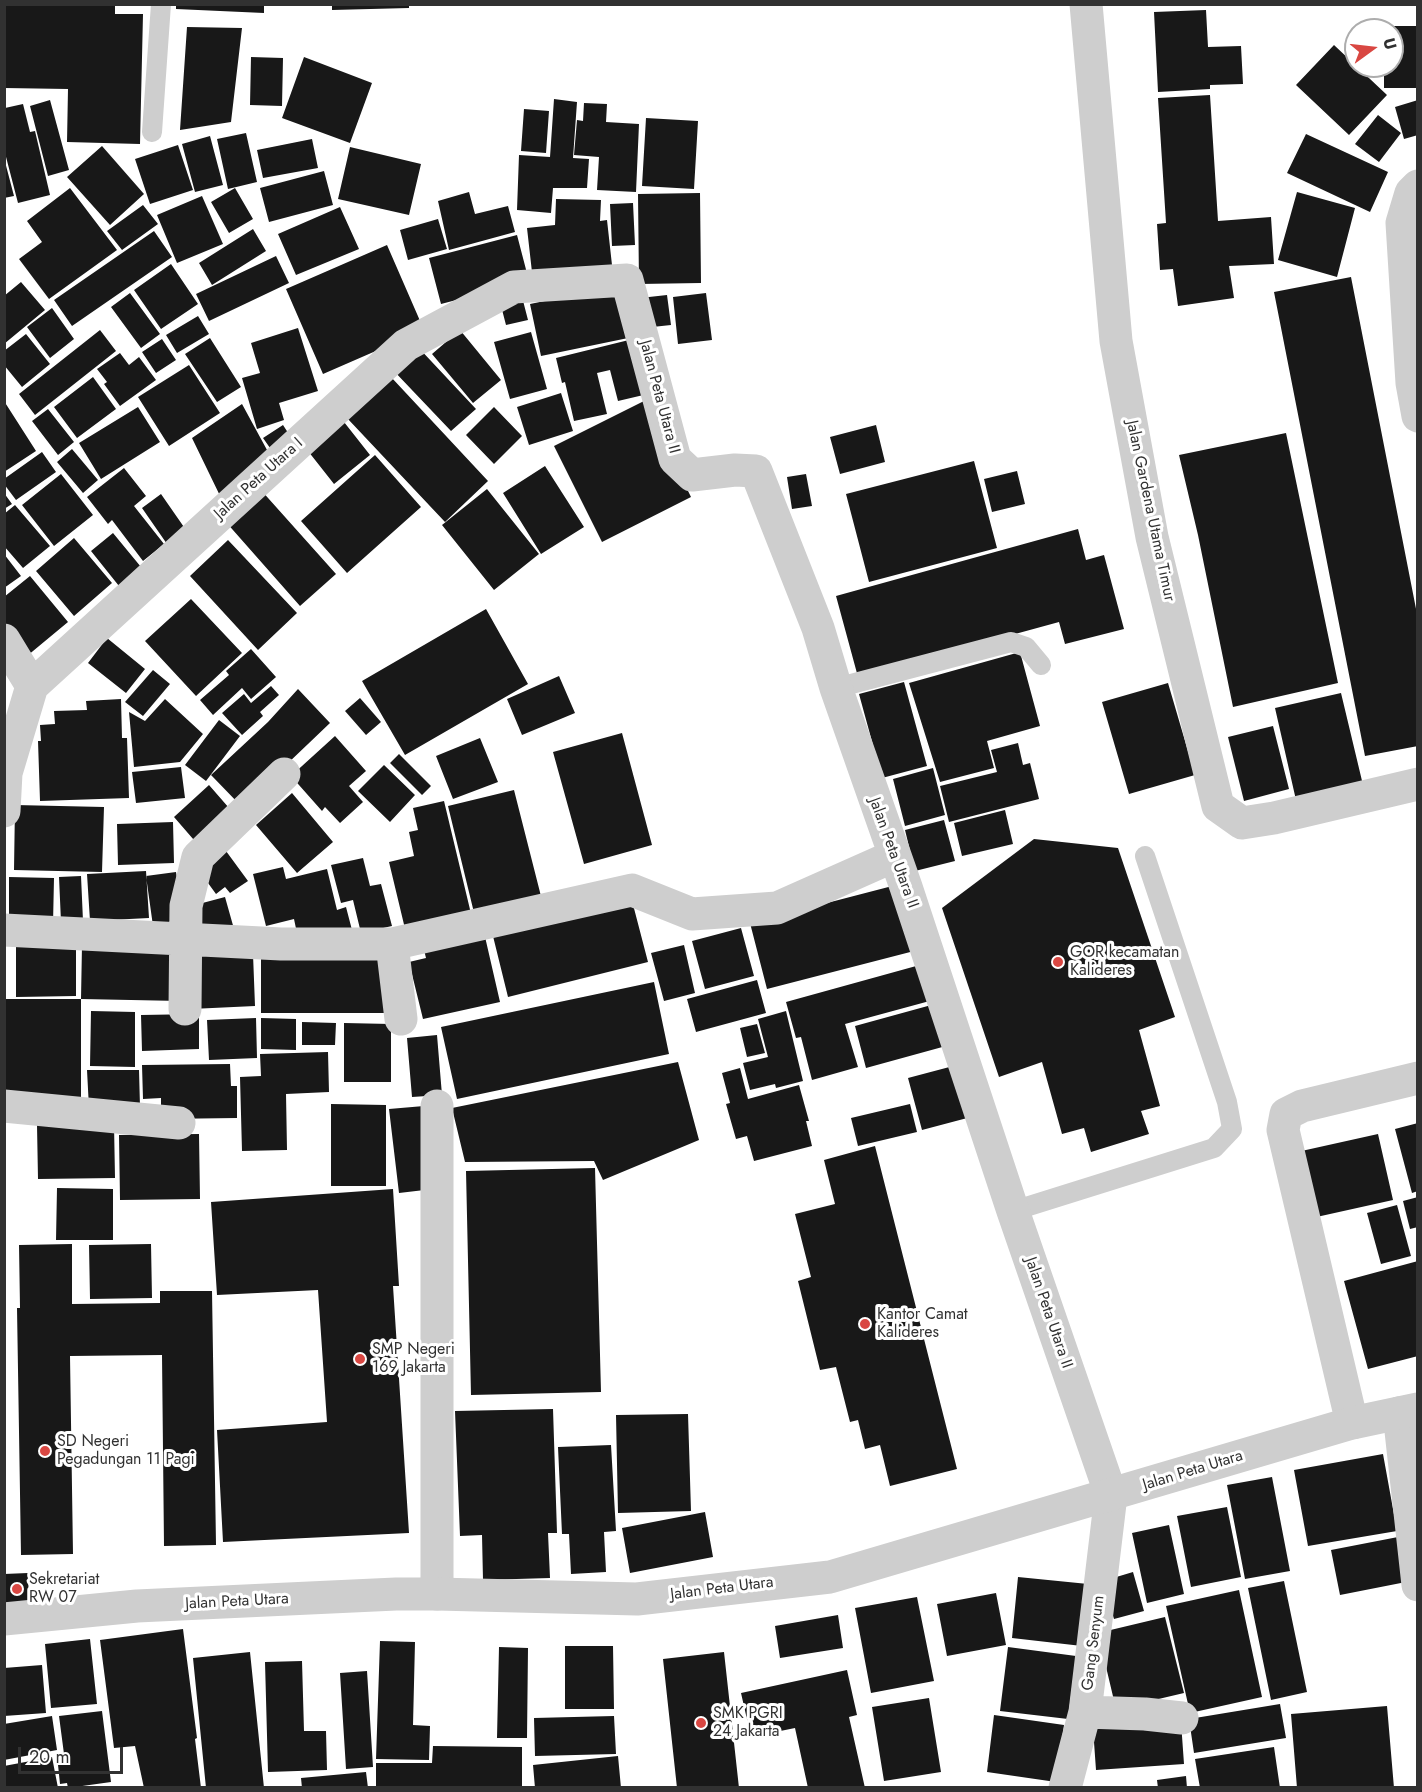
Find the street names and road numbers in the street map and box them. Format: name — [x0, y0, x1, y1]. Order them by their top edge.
street label: Jalan Peta Utara II — [635, 338, 683, 456]
street label: Jalan Gardena Utama Timur — [1121, 419, 1179, 603]
street label: Jalan Peta Utara I — [211, 434, 307, 524]
street label: Jalan Peta Utara II — [864, 795, 922, 911]
street label: Jalan Peta Utara II — [1020, 1255, 1076, 1371]
street label: Jalan Peta Utara — [1141, 1447, 1245, 1495]
street label: Jalan Peta Utara — [669, 1573, 775, 1605]
street label: Jalan Peta Utara — [185, 1590, 289, 1614]
street label: Gang Senyum — [1079, 1594, 1109, 1692]

